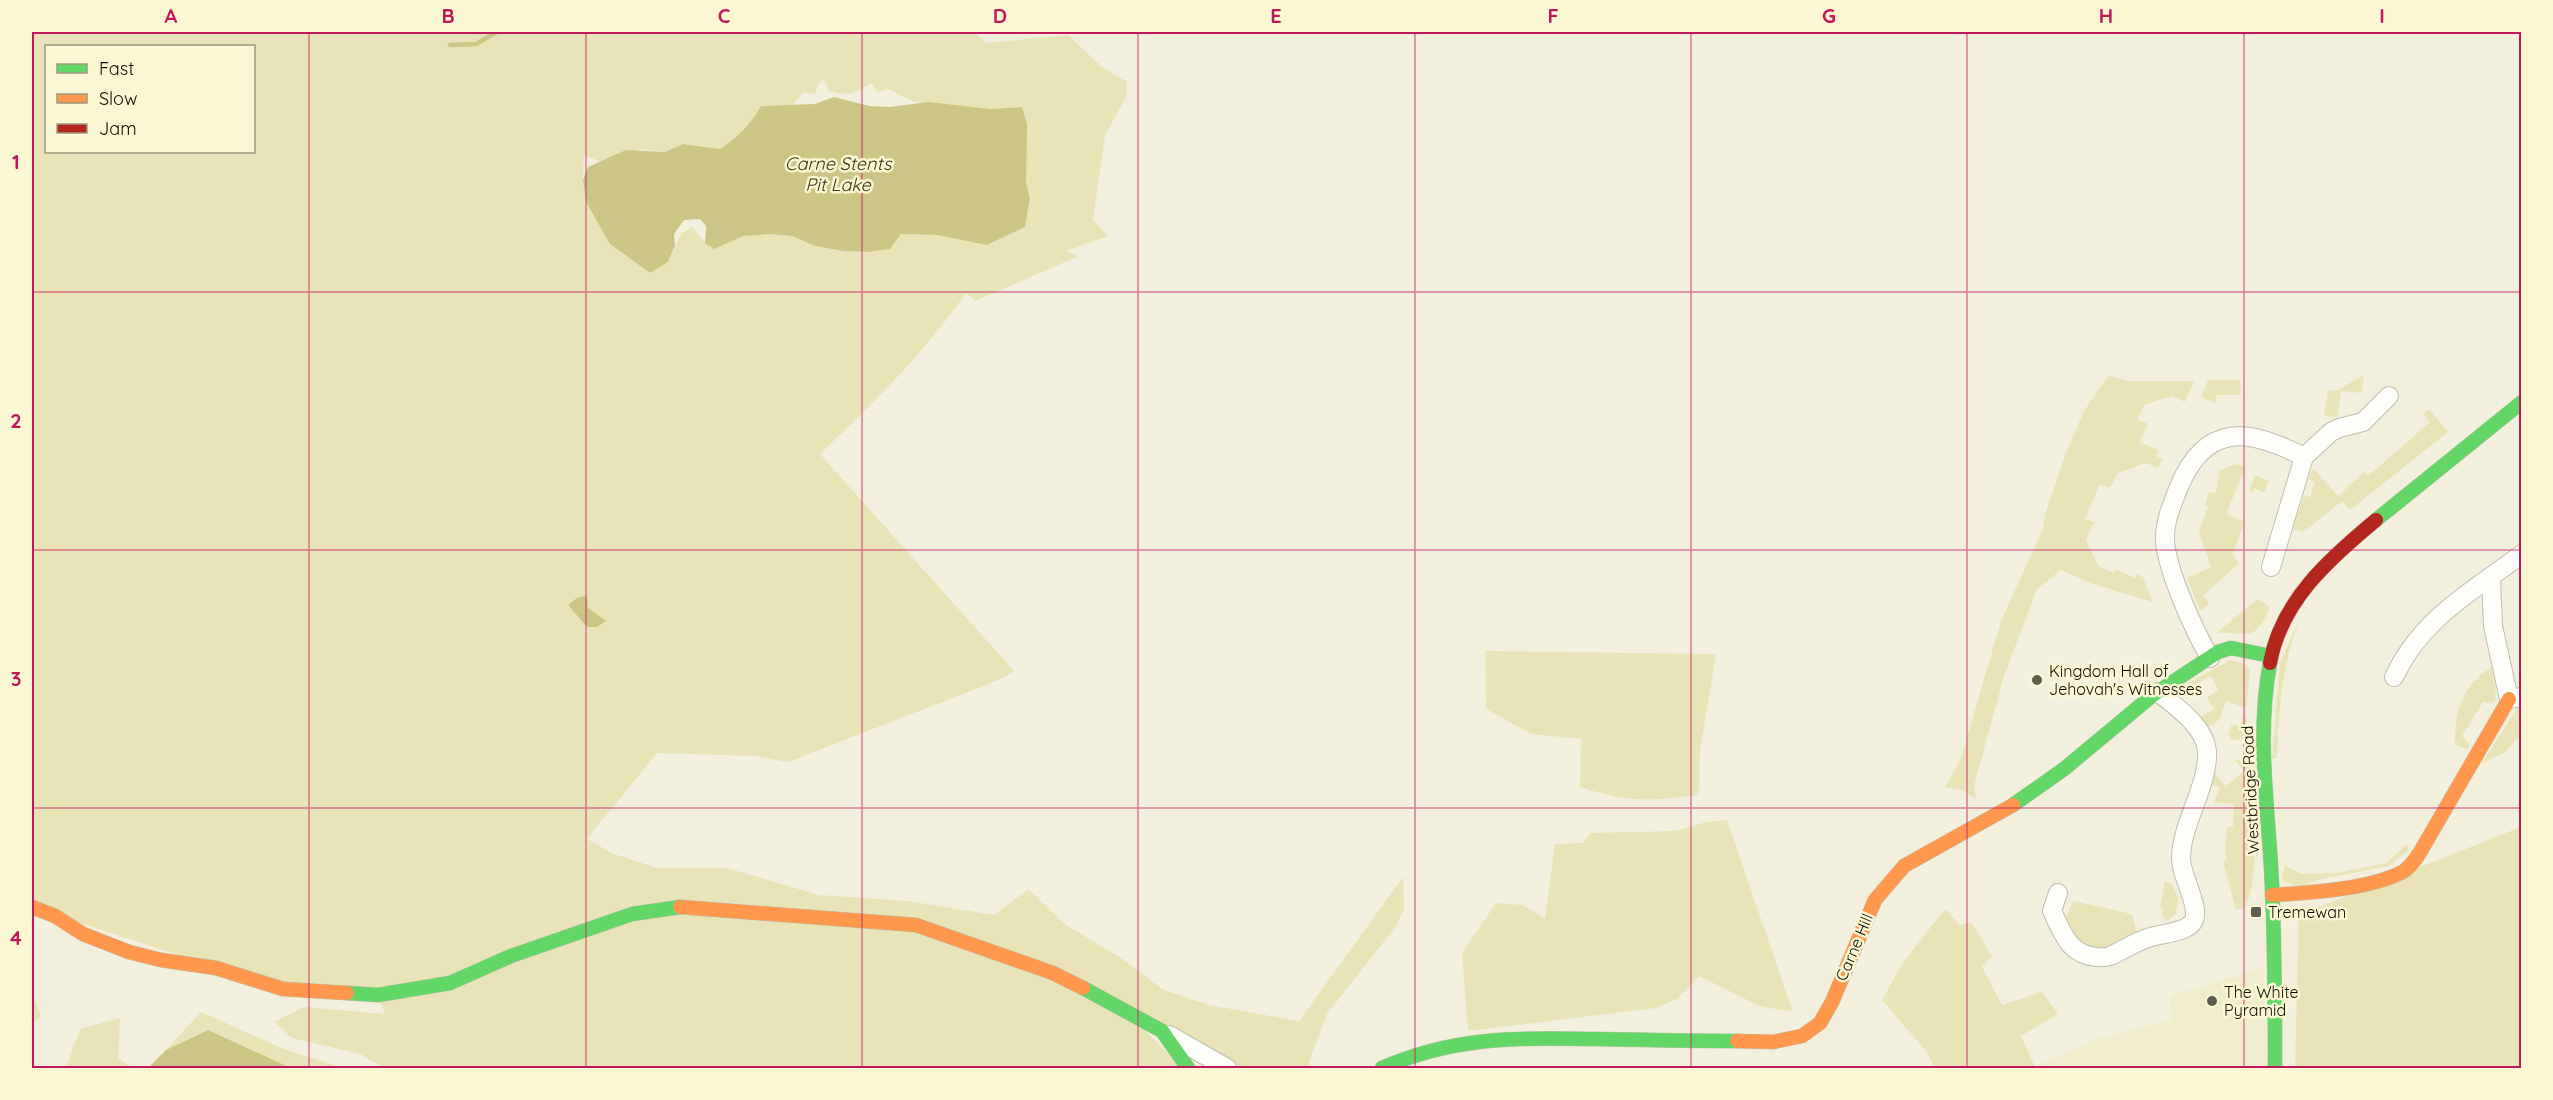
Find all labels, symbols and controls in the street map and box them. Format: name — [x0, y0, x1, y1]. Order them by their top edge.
text: A — [165, 3, 178, 28]
text: B — [441, 3, 455, 28]
text: C — [718, 3, 731, 28]
text: D — [993, 3, 1007, 28]
text: E — [1270, 3, 1282, 28]
text: F — [1547, 3, 1559, 28]
text: G — [1822, 3, 1836, 28]
text: H — [2099, 3, 2113, 28]
text: I — [2379, 3, 2385, 28]
legend — [45, 45, 255, 153]
text: Fast — [99, 57, 134, 80]
text: Slow — [99, 87, 137, 110]
text: Jam — [99, 117, 137, 140]
text: 1 — [12, 149, 20, 174]
water label: Carne Stents Pit Lake — [785, 152, 893, 196]
text: 2 — [10, 408, 22, 433]
place label: Kingdom Hall of Jehovah's Witnesses — [2049, 661, 2202, 699]
text: 3 — [11, 666, 21, 691]
marker: Kingdom Hall of Jehovah's Witnesses — [2030, 673, 2044, 687]
street label: Westbridge Road — [2237, 725, 2263, 855]
place label: Tremewan — [2268, 902, 2346, 922]
marker: Tremewan — [2249, 905, 2263, 919]
street label: Carne Hill — [1831, 910, 1877, 984]
text: 4 — [10, 925, 22, 950]
place label: The White Pyramid — [2224, 982, 2299, 1020]
marker: The White Pyramid — [2205, 994, 2219, 1008]

